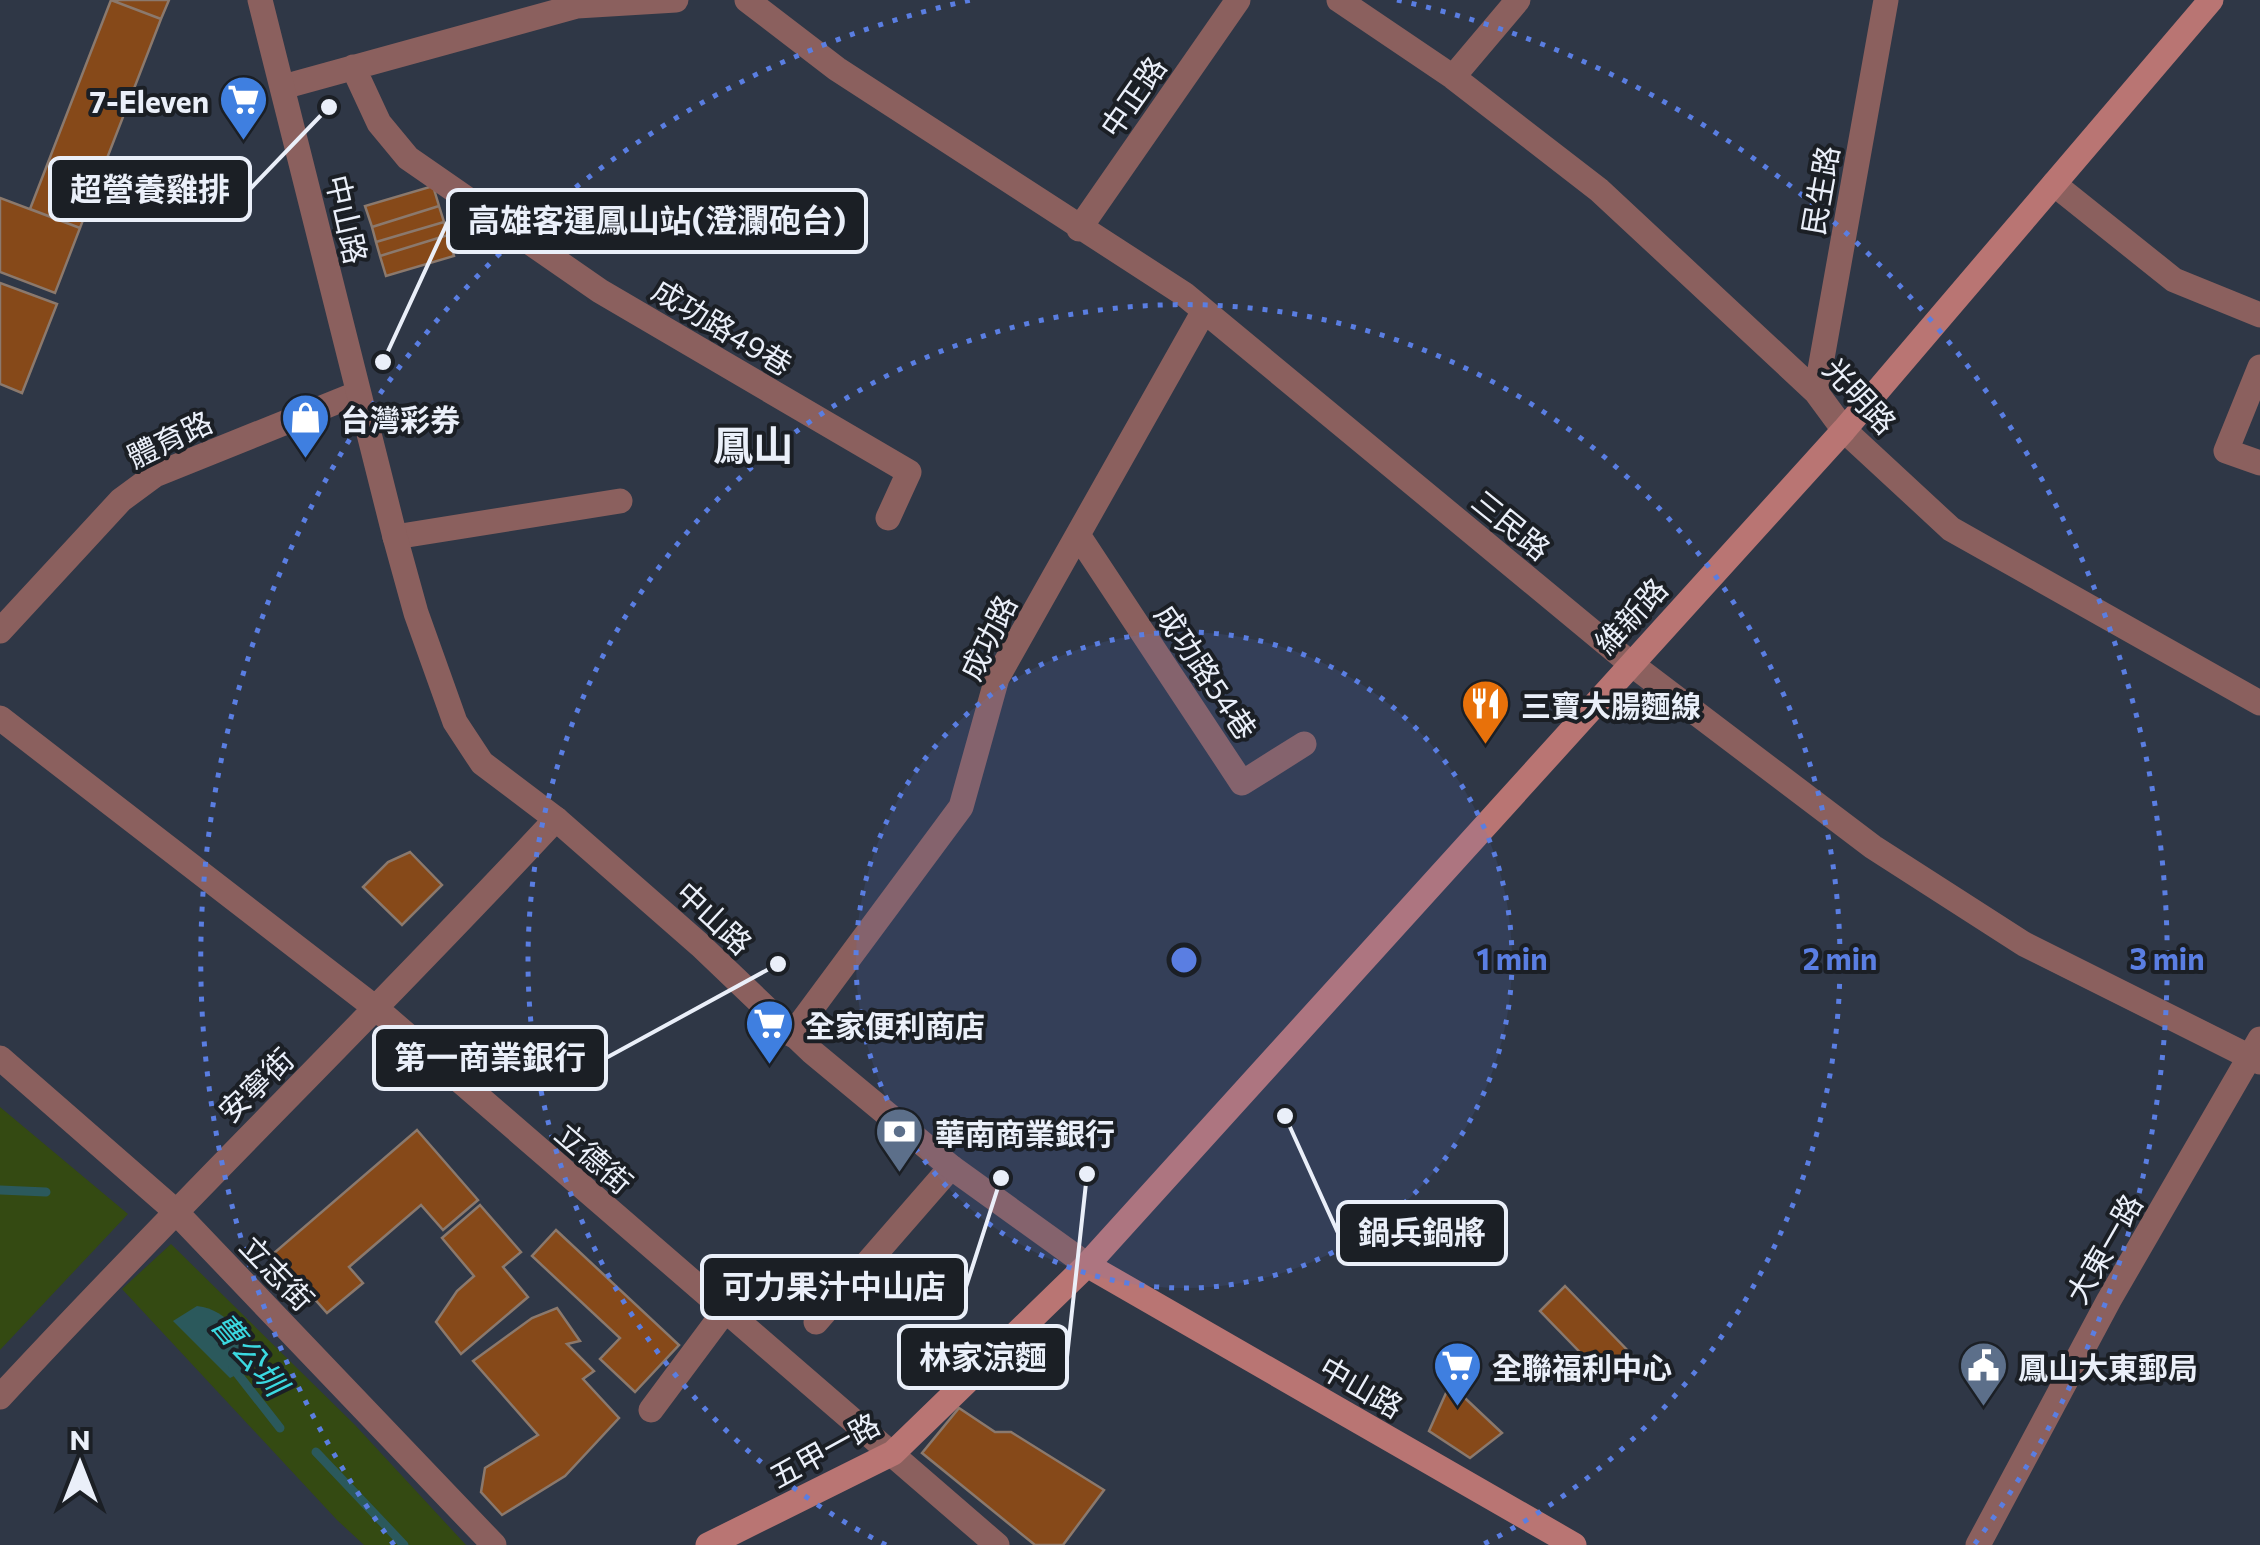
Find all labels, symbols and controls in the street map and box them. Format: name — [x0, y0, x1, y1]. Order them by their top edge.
street label: 中正路 — [1091, 49, 1173, 143]
supermarket icon: 7-Eleven — [218, 74, 270, 142]
place label: 7-Eleven — [90, 82, 209, 119]
street label: 民生路 — [1793, 142, 1845, 238]
callout: 超營養雞排 — [50, 158, 250, 220]
text: 超營養雞排 — [70, 168, 230, 208]
street label: 中山路 — [320, 171, 376, 267]
callout: 高雄客運鳳山站(澄瀾砲台) — [448, 190, 866, 252]
text: 高雄客運鳳山站(澄瀾砲台) — [468, 199, 846, 239]
street label: 成功路49巷 — [647, 270, 799, 382]
street label: 光明路 — [1817, 349, 1905, 441]
shop icon: 台灣彩券 — [279, 392, 331, 460]
place label: 台灣彩券 — [340, 400, 460, 437]
street label: 體育路 — [120, 402, 218, 474]
district label: 鳳山 — [713, 419, 793, 468]
street label: 三民路 — [1465, 481, 1559, 567]
street label: 維新路 — [1586, 569, 1674, 661]
street label: 成功路 — [951, 588, 1023, 686]
street label: 成功路54巷 — [1148, 596, 1266, 746]
restaurant icon: 三寶大腸麵線 — [1460, 678, 1512, 746]
place label: 三寶大腸麵線 — [1521, 686, 1701, 723]
street label: 中山路 — [669, 873, 761, 961]
text: 1 min — [1476, 939, 1548, 976]
text: 2 min — [1803, 939, 1877, 976]
text: 3 min — [2129, 939, 2205, 976]
centre of rings — [1166, 942, 1202, 978]
supermarket icon: 全家便利商店 — [744, 998, 796, 1066]
place label: 全家便利商店 — [805, 1006, 985, 1043]
callout: 第一商業銀行 — [374, 1027, 606, 1089]
text: 第一商業銀行 — [394, 1036, 586, 1076]
street label: 安寧街 — [210, 1039, 300, 1129]
bank icon: 華南商業銀行 — [874, 1106, 926, 1174]
street label: 立德街 — [549, 1114, 641, 1200]
place label: 華南商業銀行 — [935, 1114, 1115, 1151]
street label: 大東一路 — [2057, 1187, 2149, 1309]
callout: 鍋兵鍋將 — [1338, 1202, 1506, 1264]
text: 鍋兵鍋將 — [1358, 1211, 1486, 1251]
street label: 立志街 — [233, 1227, 323, 1317]
callout: 可力果汁中山店 — [702, 1256, 966, 1318]
text: 可力果汁中山店 — [722, 1265, 946, 1305]
water label: 曹公圳 — [204, 1303, 299, 1406]
callout: 林家涼麵 — [899, 1326, 1067, 1388]
text: 林家涼麵 — [919, 1336, 1047, 1376]
supermarket icon: 全聯福利中心 — [1431, 1340, 1483, 1408]
public building icon: 鳳山大東郵局 — [1957, 1340, 2009, 1408]
street label: 中山路 — [1314, 1347, 1410, 1425]
place label: 全聯福利中心 — [1492, 1348, 1672, 1385]
place label: 鳳山大東郵局 — [2018, 1348, 2198, 1385]
street label: 五甲一路 — [763, 1404, 885, 1494]
north arrow — [30, 1415, 130, 1515]
text: N — [70, 1422, 91, 1456]

